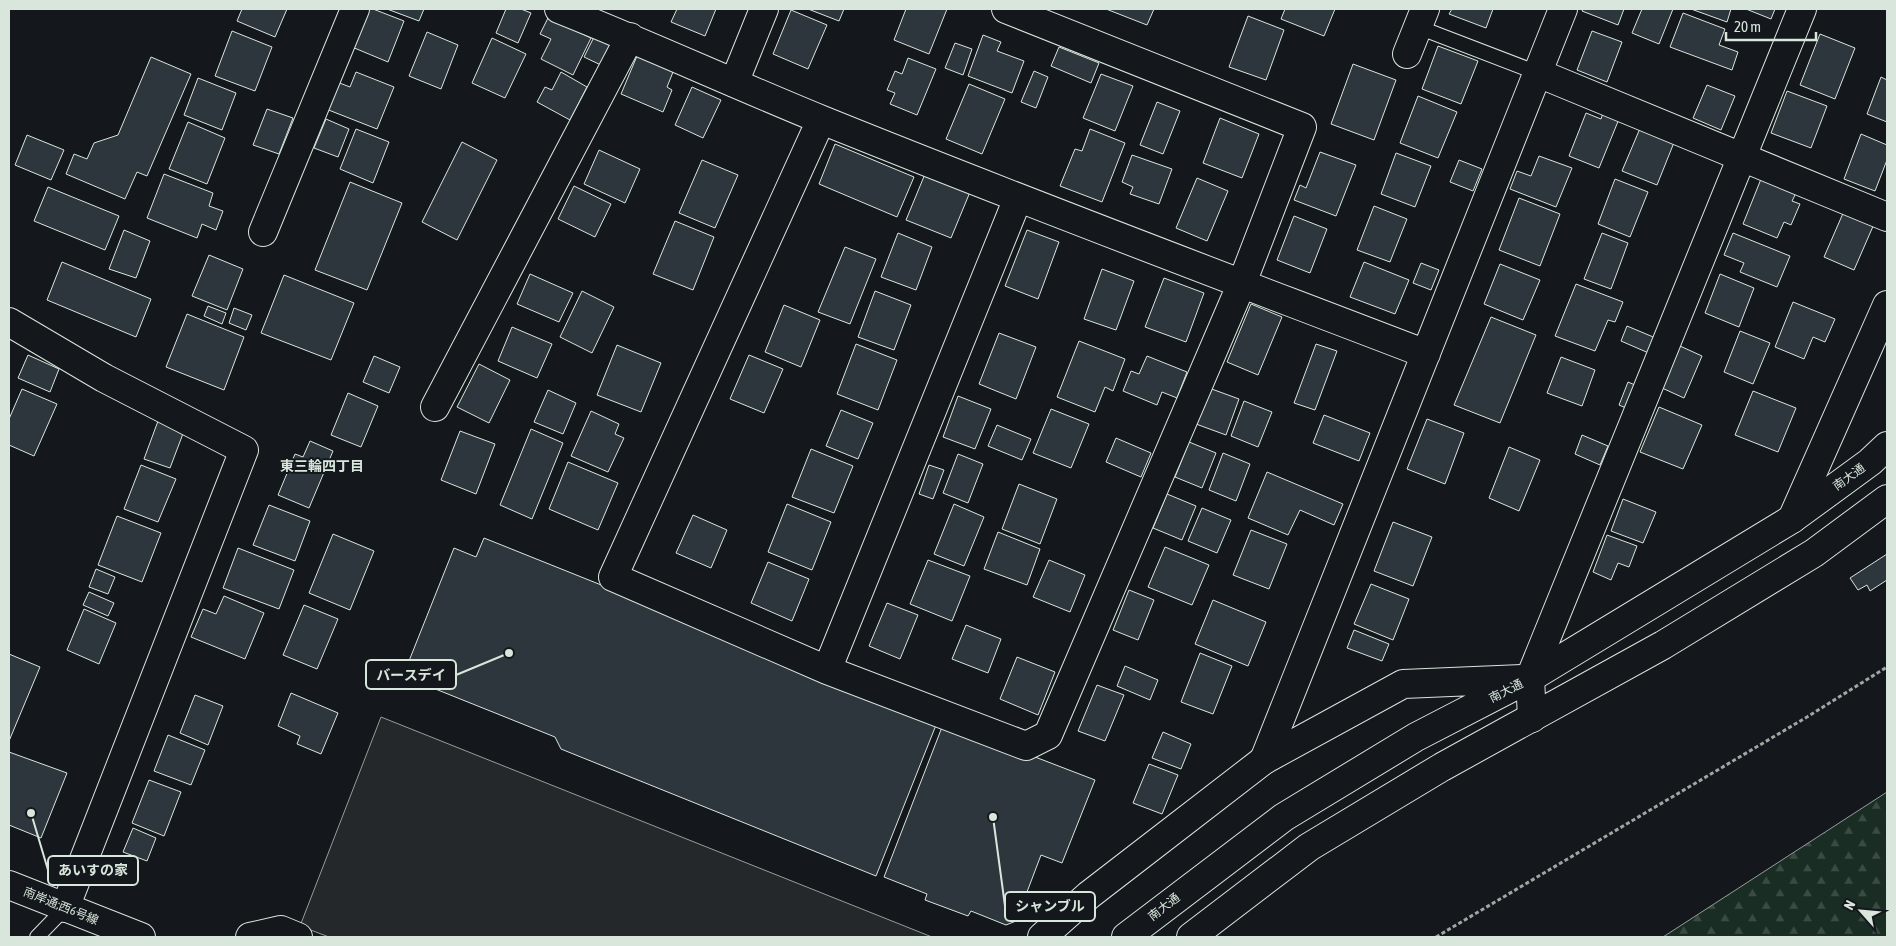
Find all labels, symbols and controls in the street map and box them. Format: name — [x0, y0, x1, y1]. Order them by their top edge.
scale bar — [1726, 10, 1816, 42]
text: 20 m — [1734, 18, 1761, 35]
district label: 東三輪四丁目 — [280, 458, 364, 474]
street label: 南大通 — [1830, 461, 1868, 493]
callout: バースデイ — [366, 660, 456, 689]
text: バースデイ — [376, 667, 446, 683]
street label: 南大通 — [1487, 677, 1525, 705]
callout: あいすの家 — [48, 856, 138, 885]
text: あいすの家 — [58, 862, 128, 878]
street label: 南岸通;西6号線 — [21, 885, 101, 927]
north arrow — [1836, 886, 1886, 936]
street label: 南大通 — [1146, 890, 1182, 924]
callout: シャンブル — [1005, 892, 1095, 921]
text: シャンブル — [1015, 898, 1085, 914]
text: N — [1840, 898, 1858, 912]

